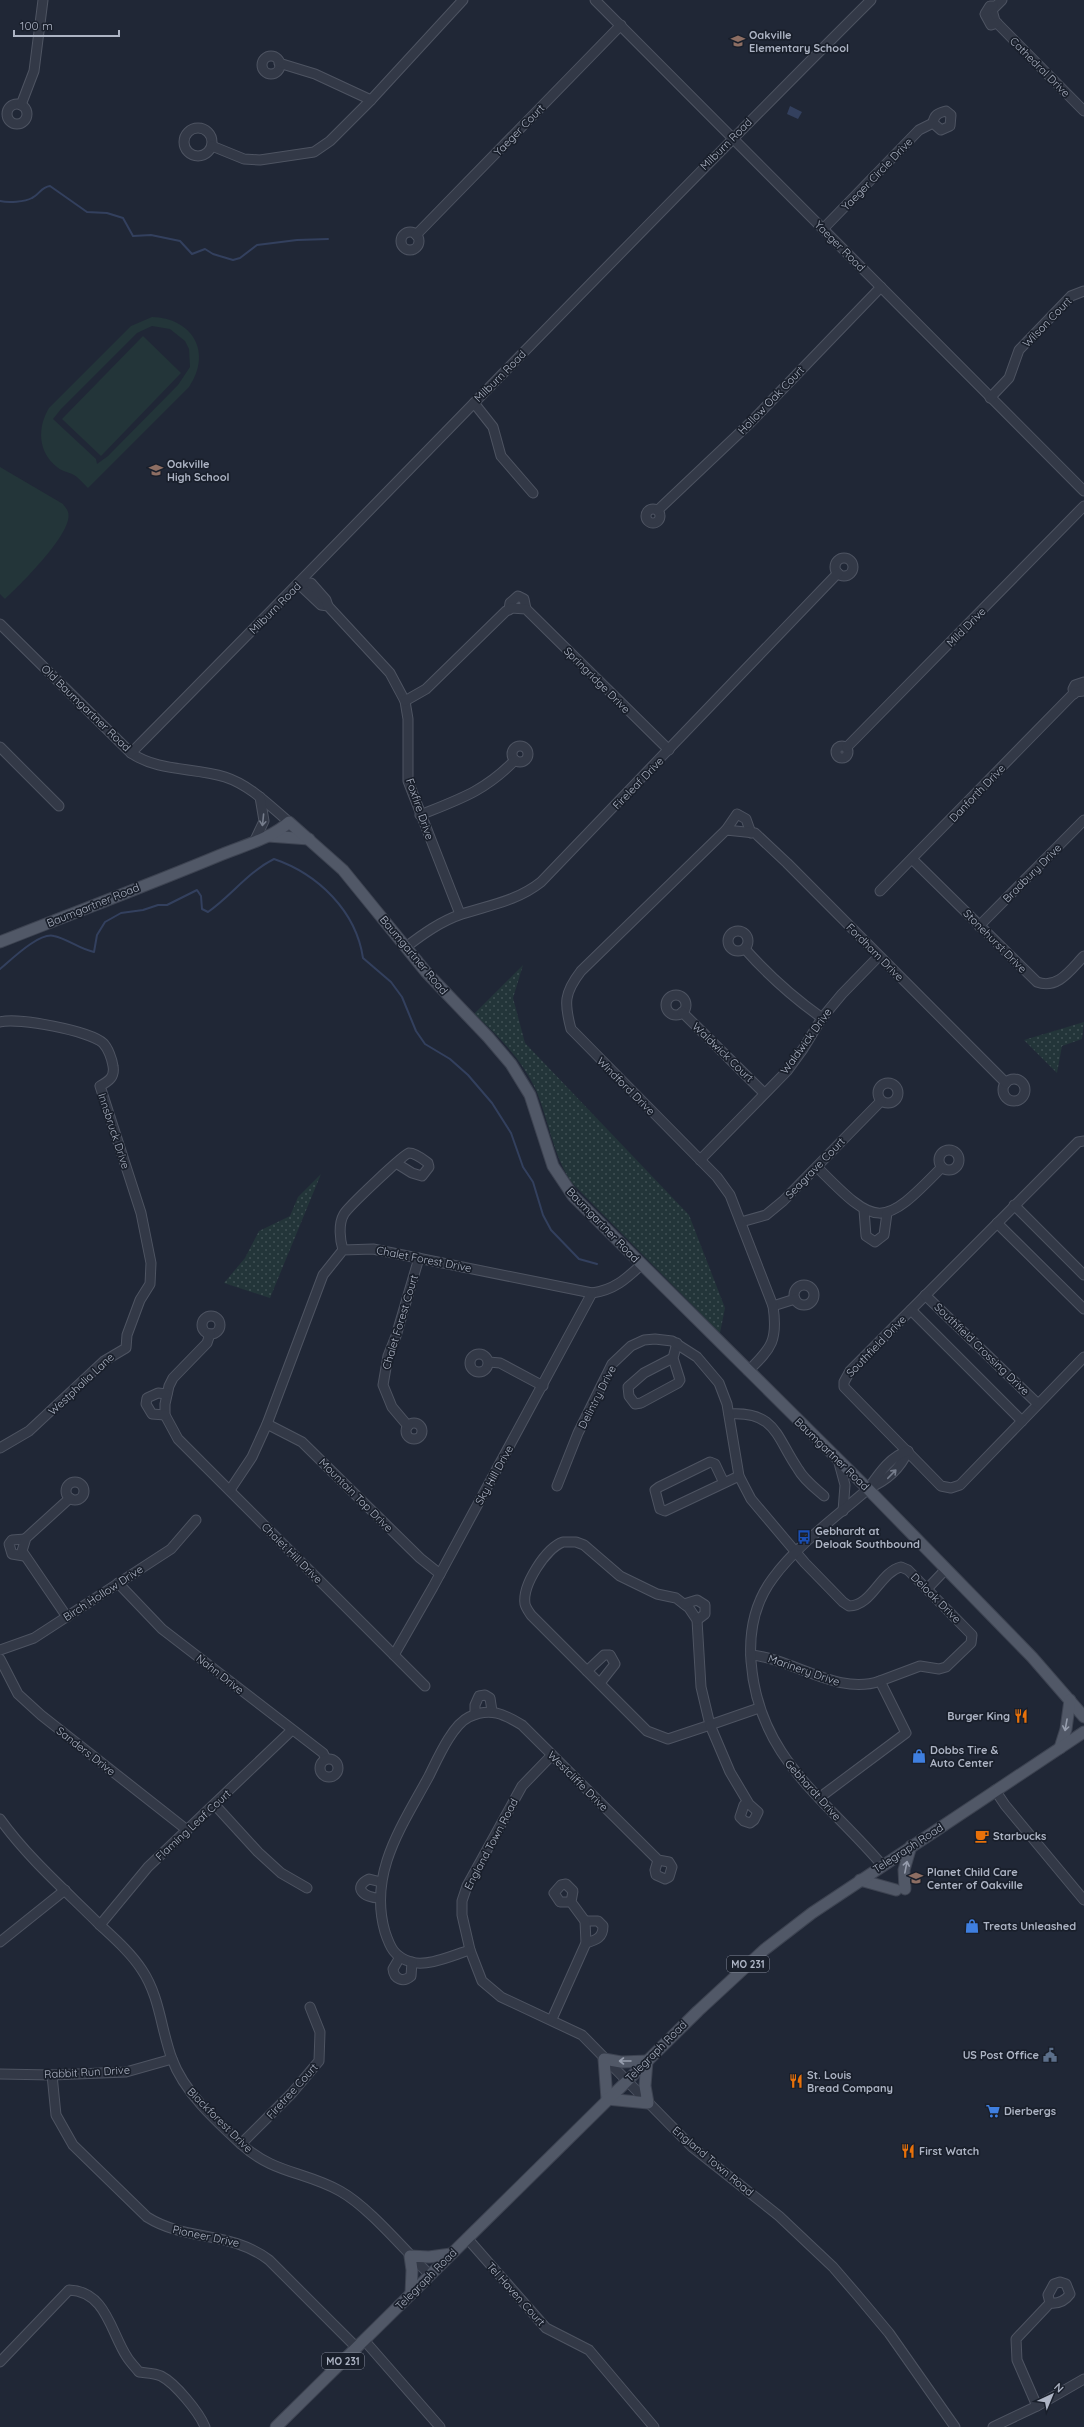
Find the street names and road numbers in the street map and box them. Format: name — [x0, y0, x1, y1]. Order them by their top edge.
street label: Cathedral Drive — [1007, 34, 1073, 100]
street label: Yaeger Court — [491, 101, 547, 159]
street label: Milburn Road — [697, 115, 755, 173]
street label: Yaeger Circle Drive — [839, 135, 915, 213]
street label: Yaeger Road — [812, 218, 868, 274]
street label: Wilson Court — [1019, 294, 1075, 350]
street label: Milburn Road — [471, 347, 529, 405]
street label: Hollow Oak Court — [735, 363, 807, 437]
street label: Milburn Road — [246, 579, 304, 637]
street label: Mild Drive — [943, 604, 989, 650]
street label: Springridge Drive — [561, 644, 633, 716]
street label: Old Baumgartner Road — [38, 662, 134, 754]
street label: Fireleaf Drive — [609, 754, 667, 812]
street label: Danforth Drive — [946, 761, 1008, 825]
street label: Foxfire Drive — [403, 777, 437, 841]
street label: Bradbury Drive — [1000, 841, 1064, 905]
street label: Baumgartner Road — [45, 880, 141, 930]
street label: Stonehurst Drive — [960, 906, 1030, 976]
street label: Baumgartner Road — [377, 913, 451, 997]
street label: Fordham Drive — [843, 920, 907, 984]
street label: Waldwick Drive — [777, 1005, 835, 1077]
street label: Waldwick Court — [690, 1019, 757, 1085]
street label: Windford Drive — [594, 1054, 658, 1118]
street label: Innsbruck Drive — [95, 1091, 133, 1171]
street label: Seagrave Court — [782, 1134, 848, 1202]
street label: Baumgartner Road — [564, 1185, 642, 1265]
street label: Chalet Forest Drive — [375, 1243, 473, 1275]
street label: Chalet Forest Court — [379, 1273, 421, 1371]
street label: Southfield Crossing Drive — [932, 1300, 1032, 1398]
street label: Southfield Drive — [843, 1312, 909, 1380]
street label: Westphalia Lane — [45, 1350, 117, 1418]
street label: Delintry Drive — [575, 1363, 619, 1431]
street label: Baumgartner Road — [792, 1415, 872, 1493]
street label: Sky Hill Drive — [472, 1443, 516, 1507]
street label: Mountain Top Drive — [316, 1455, 396, 1535]
street label: Chalet Hill Drive — [259, 1520, 325, 1586]
street label: Birch Hollow Drive — [60, 1562, 146, 1624]
street label: Deloak Drive — [908, 1570, 964, 1626]
street label: Nahn Drive — [193, 1651, 247, 1697]
street label: Marinery Drive — [766, 1651, 842, 1689]
street label: Sanders Drive — [54, 1724, 118, 1778]
street label: Westcliffe Drive — [545, 1748, 611, 1814]
street label: Gebhardt Drive — [782, 1757, 844, 1823]
street label: Flaming Leaf Court — [152, 1786, 234, 1863]
street label: England Town Road — [461, 1796, 521, 1892]
street label: Telegraph Road — [870, 1820, 946, 1876]
road number: MO 231 — [727, 1956, 769, 1972]
street label: Telegraph Road — [622, 2017, 690, 2085]
street label: Firetree Court — [263, 2060, 321, 2122]
street label: Rabbit Run Drive — [44, 2063, 130, 2081]
street label: Blackforest Drive — [184, 2084, 256, 2156]
street label: England Town Road — [670, 2123, 756, 2199]
street label: Pioneer Drive — [171, 2222, 241, 2250]
street label: Telegraph Road — [392, 2245, 460, 2313]
street label: Tel Haven Court — [484, 2259, 548, 2329]
road number: MO 231 — [322, 2353, 364, 2369]

